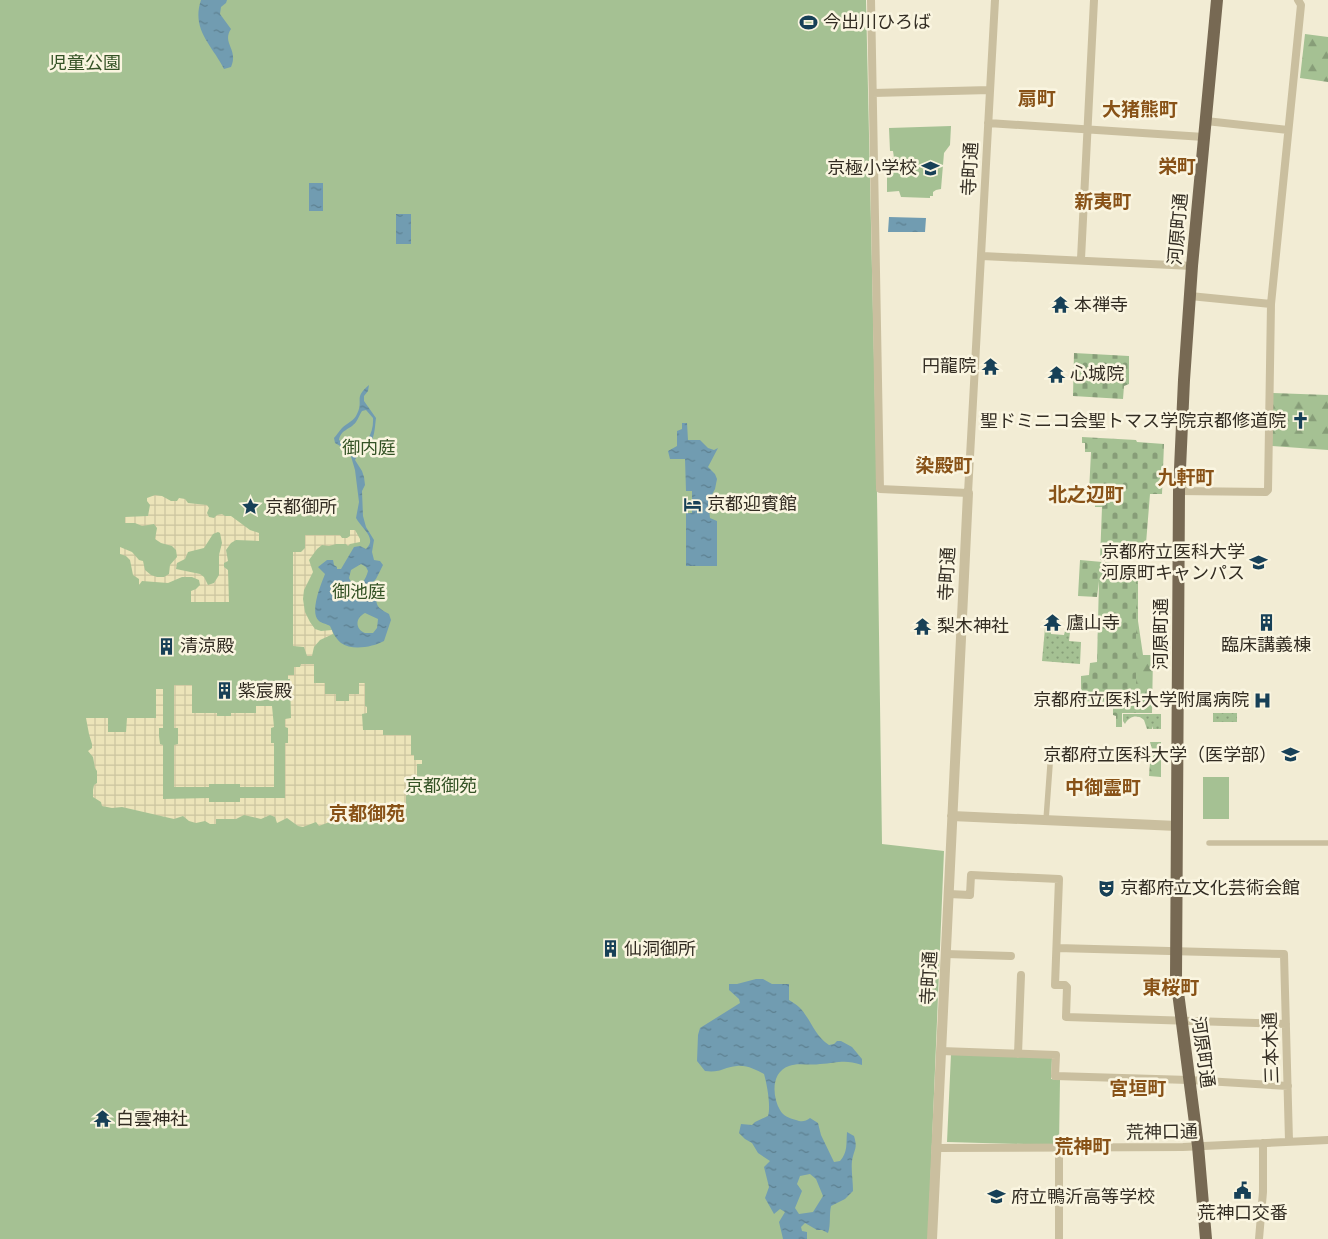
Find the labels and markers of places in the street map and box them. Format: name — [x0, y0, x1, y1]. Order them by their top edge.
place label: 今出川ひろば — [823, 11, 931, 32]
sports icon: 今出川ひろば — [799, 12, 819, 32]
place label: 京極小学校 — [827, 157, 917, 178]
school or university icon: 京極小学校 — [921, 158, 941, 178]
place label: 本禅寺 — [1074, 294, 1128, 315]
temple icon: 本禅寺 — [1050, 295, 1070, 315]
place label: 円龍院 — [922, 355, 976, 376]
temple icon: 円龍院 — [980, 356, 1000, 376]
place label: 心城院 — [1070, 363, 1124, 384]
temple icon: 心城院 — [1046, 364, 1066, 384]
place label: 聖ドミニコ会聖トマス学院京都修道院 — [980, 410, 1286, 431]
church icon: 聖ドミニコ会聖トマス学院京都修道院 — [1290, 411, 1310, 431]
place label: 京都迎賓館 — [707, 493, 797, 514]
hotel icon: 京都迎賓館 — [683, 494, 703, 514]
place label: 京都御所 — [265, 496, 337, 517]
place icon: 京都御所 — [241, 497, 261, 517]
place label: 京都府立医科大学 河原町キャンパス — [1101, 541, 1245, 583]
school or university icon: 京都府立医科大学 河原町キャンパス — [1249, 552, 1269, 572]
place label: 廬山寺 — [1066, 612, 1120, 633]
building icon: 臨床講義棟 — [1256, 612, 1276, 632]
temple icon: 廬山寺 — [1042, 613, 1062, 633]
place label: 梨木神社 — [937, 615, 1009, 636]
temple icon: 梨木神社 — [913, 616, 933, 636]
place label: 臨床講義棟 — [1221, 634, 1311, 655]
place label: 清涼殿 — [180, 635, 234, 656]
building icon: 清涼殿 — [156, 636, 176, 656]
place label: 紫宸殿 — [238, 680, 292, 701]
building icon: 紫宸殿 — [214, 681, 234, 701]
place label: 京都府立医科大学附属病院 — [1033, 689, 1249, 710]
hospital icon: 京都府立医科大学附属病院 — [1253, 690, 1273, 710]
place label: 京都府立医科大学（医学部） — [1043, 744, 1277, 765]
school or university icon: 京都府立医科大学（医学部） — [1281, 745, 1301, 765]
place label: 京都府立文化芸術会館 — [1120, 877, 1300, 898]
theatre icon: 京都府立文化芸術会館 — [1096, 878, 1116, 898]
place label: 仙洞御所 — [624, 938, 696, 959]
building icon: 仙洞御所 — [600, 939, 620, 959]
place label: 白雲神社 — [116, 1108, 188, 1129]
temple icon: 白雲神社 — [92, 1109, 112, 1129]
public building icon: 荒神口交番 — [1233, 1180, 1253, 1200]
place label: 府立鴨沂高等学校 — [1011, 1186, 1155, 1207]
school or university icon: 府立鴨沂高等学校 — [987, 1187, 1007, 1207]
place label: 荒神口交番 — [1198, 1202, 1288, 1223]

